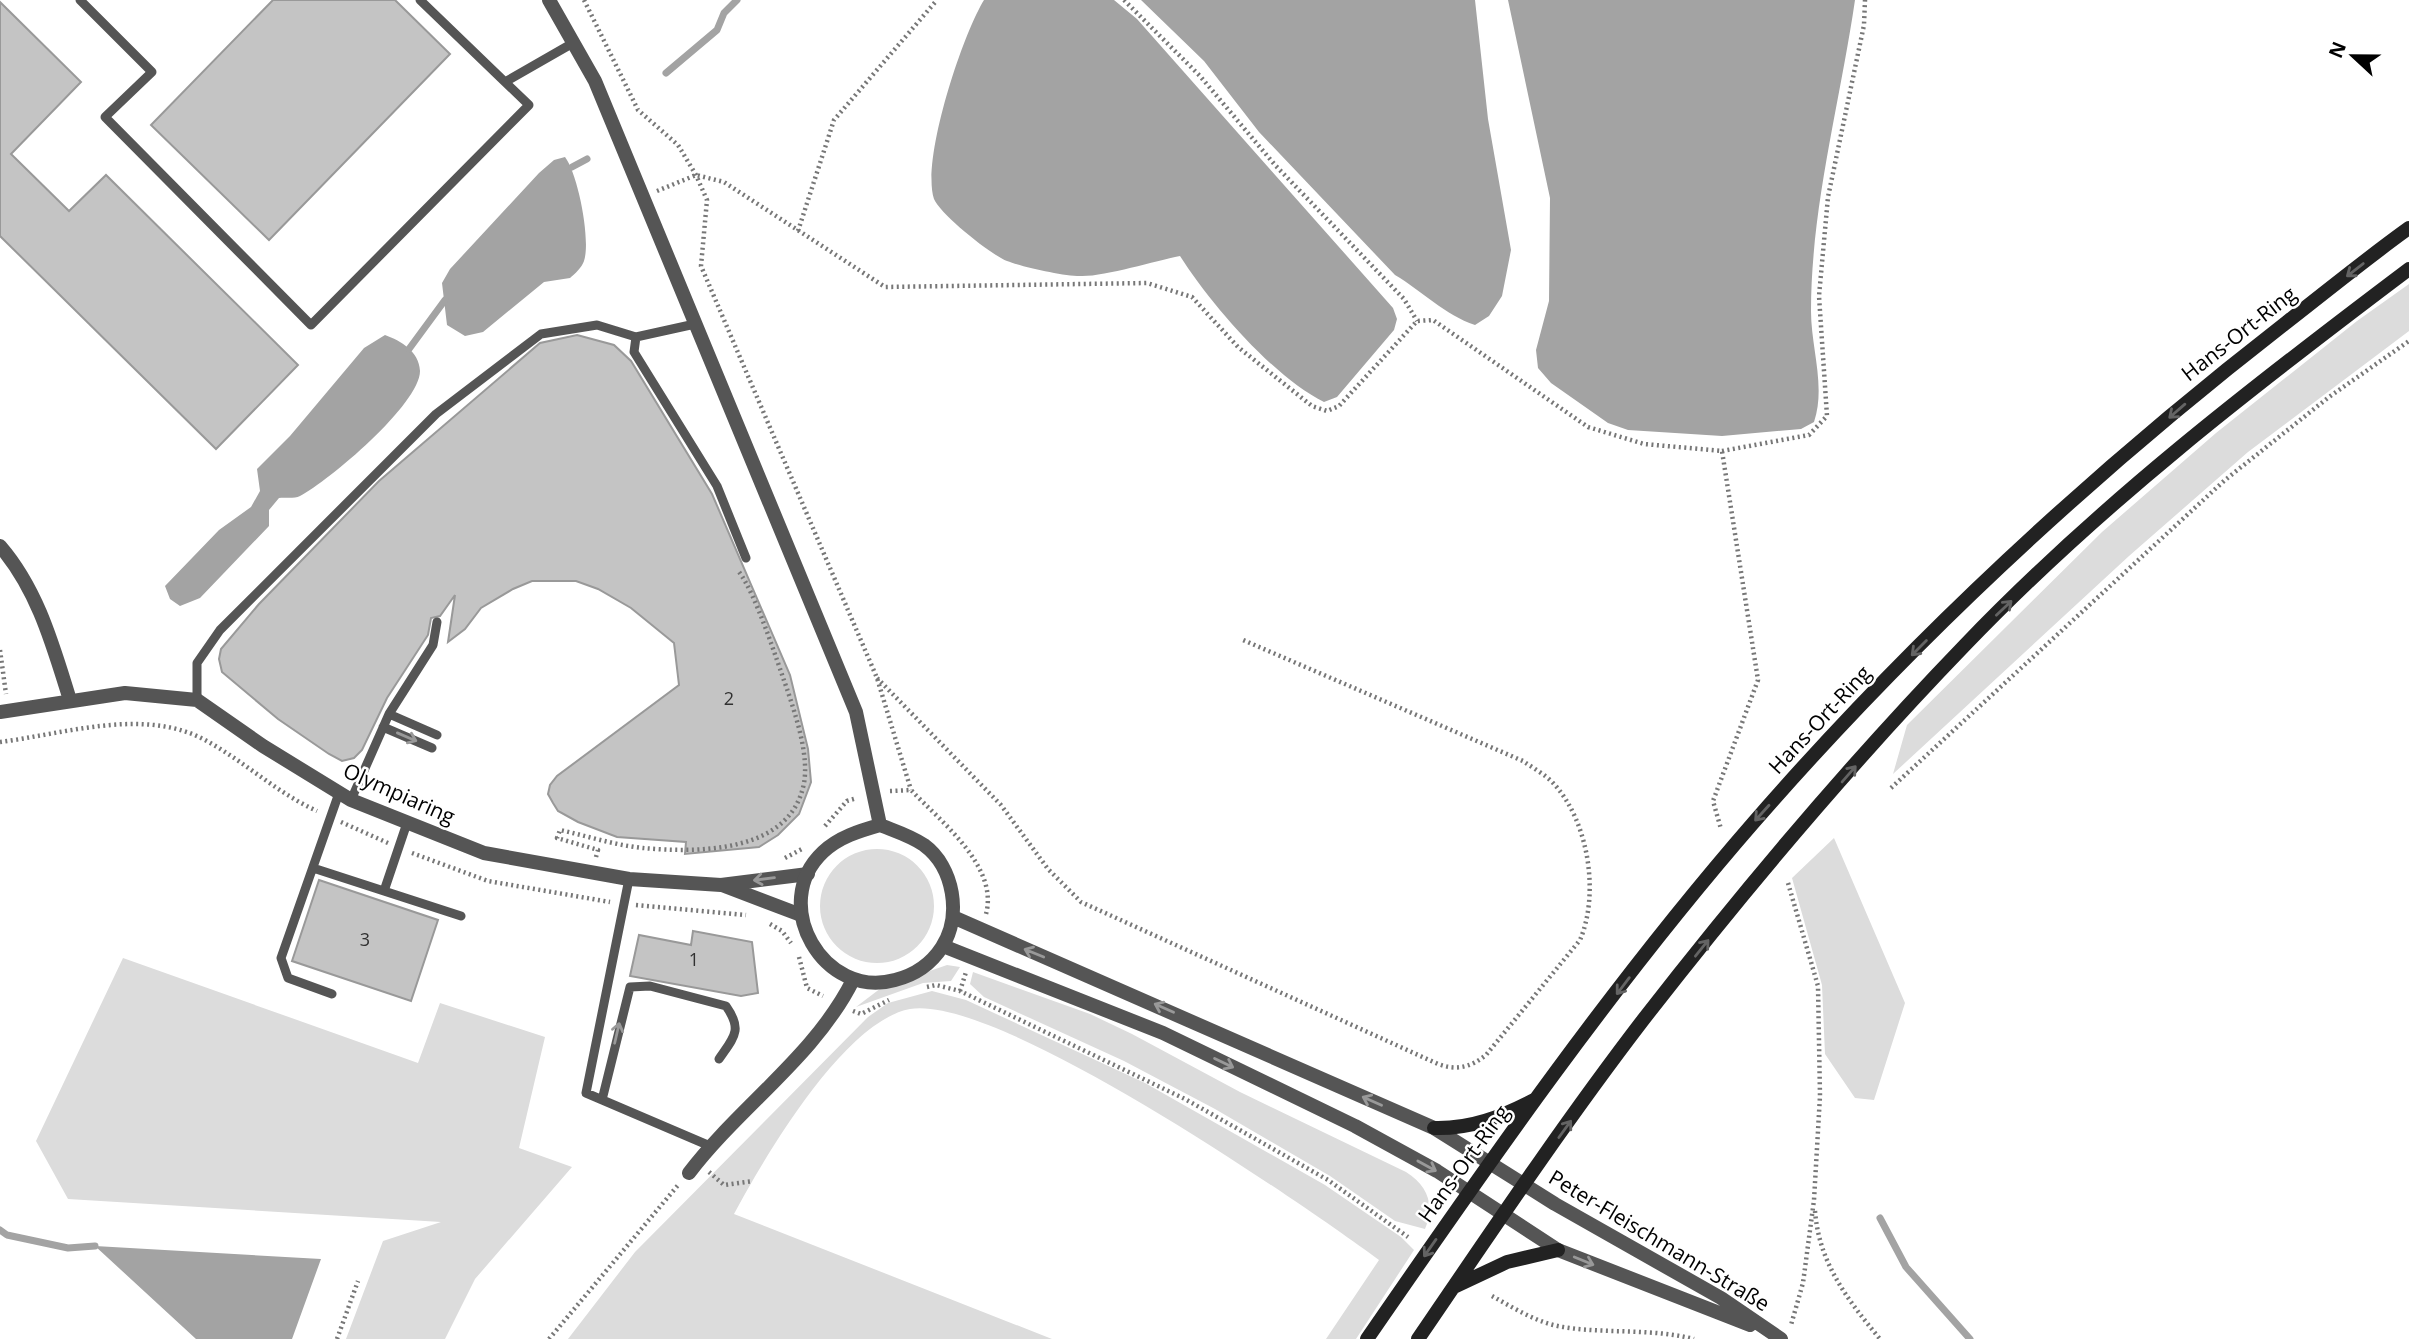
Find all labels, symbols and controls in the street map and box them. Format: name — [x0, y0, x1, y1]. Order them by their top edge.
north arrow — [2318, 21, 2388, 91]
text: N — [2322, 38, 2352, 62]
one-way arrow — [2346, 262, 2364, 277]
street label: Hans-Ort-Ring — [2175, 280, 2302, 387]
one-way arrow — [2168, 403, 2186, 419]
one-way arrow — [1995, 600, 2013, 616]
one-way arrow — [1910, 639, 1927, 656]
street label: Hans-Ort-Ring — [1762, 659, 1877, 780]
house number: 2 — [724, 686, 734, 710]
one-way arrow — [396, 731, 417, 744]
street label: Olympiaring — [339, 756, 460, 830]
one-way arrow — [1840, 766, 1857, 783]
one-way arrow — [1754, 804, 1771, 821]
one-way arrow — [753, 873, 776, 886]
house number: 3 — [360, 927, 370, 951]
one-way arrow — [1694, 939, 1709, 957]
one-way arrow — [1023, 946, 1045, 959]
house number: 1 — [689, 947, 699, 971]
one-way arrow — [1615, 976, 1630, 995]
one-way arrow — [1154, 1001, 1175, 1014]
one-way arrow — [611, 1022, 625, 1045]
one-way arrow — [1213, 1057, 1234, 1070]
one-way arrow — [1362, 1094, 1383, 1107]
street label: Hans-Ort-Ring — [1411, 1099, 1515, 1228]
one-way arrow — [1558, 1120, 1572, 1139]
one-way arrow — [1417, 1159, 1437, 1173]
street label: Peter-Fleischmann-Straße — [1544, 1163, 1775, 1317]
one-way arrow — [1423, 1238, 1437, 1257]
one-way arrow — [1572, 1255, 1594, 1268]

